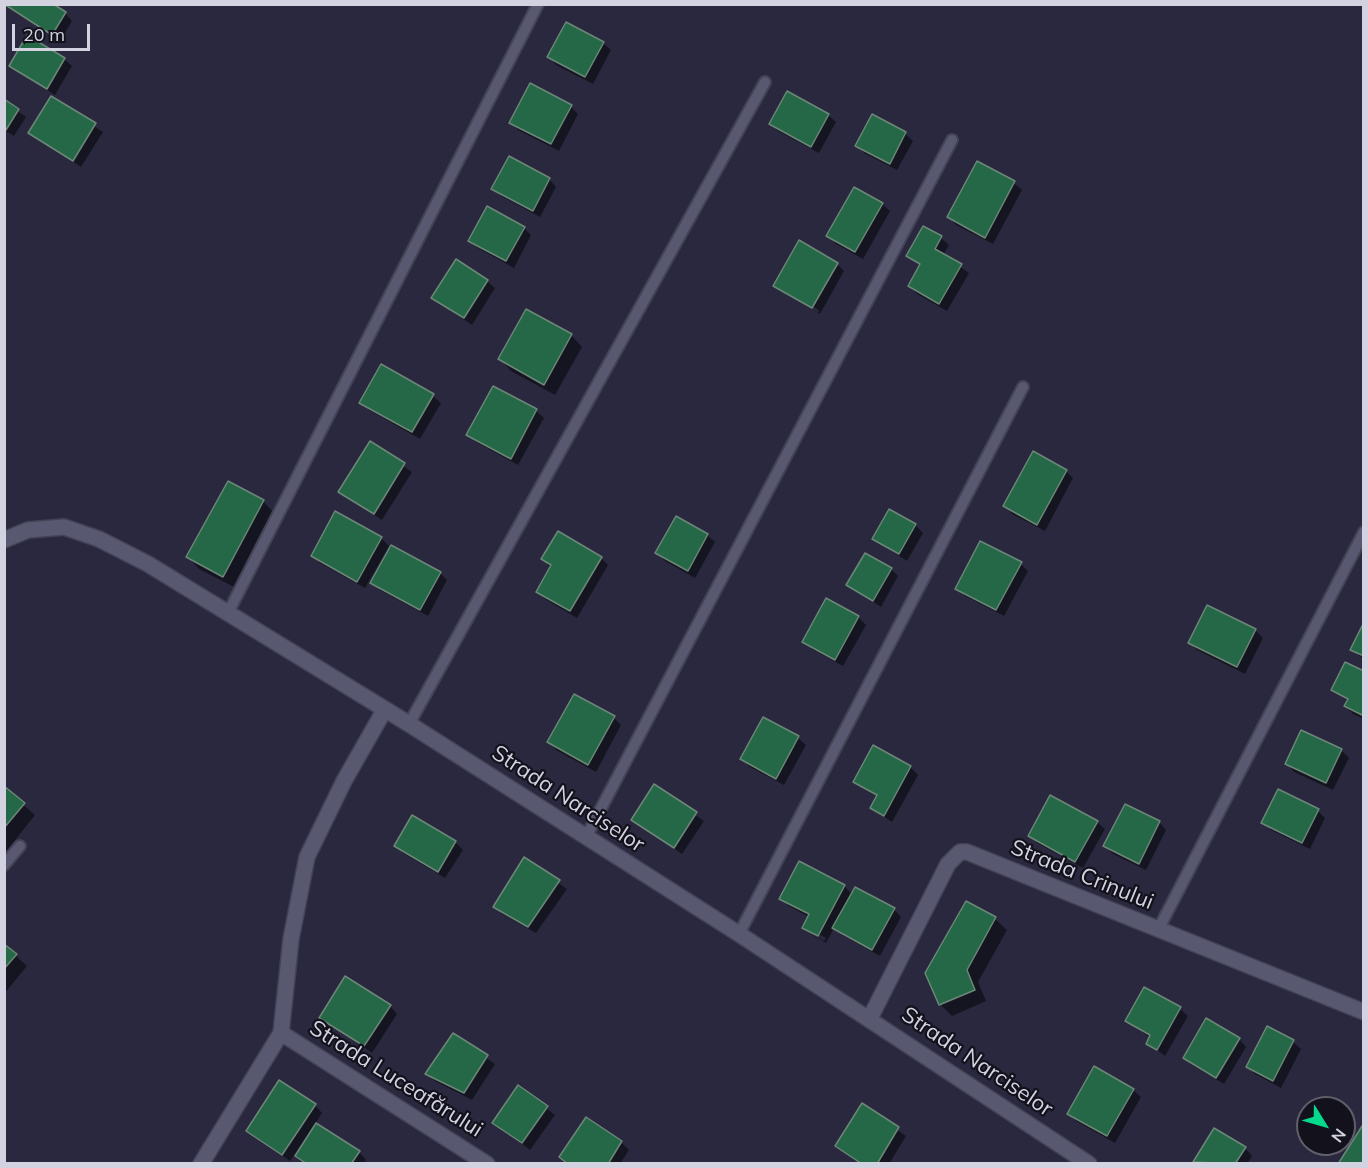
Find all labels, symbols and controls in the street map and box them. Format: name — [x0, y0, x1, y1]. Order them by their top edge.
scale bar — [15, 12, 93, 50]
text: 20 m — [23, 23, 65, 46]
street label: Strada Narciselor — [487, 740, 649, 858]
street label: Strada Crinului — [1007, 834, 1157, 916]
street label: Strada Narciselor — [896, 1002, 1058, 1122]
street label: Strada Luceafărului — [304, 1015, 488, 1143]
north arrow — [1296, 1096, 1356, 1156]
text: N — [1327, 1125, 1350, 1146]

